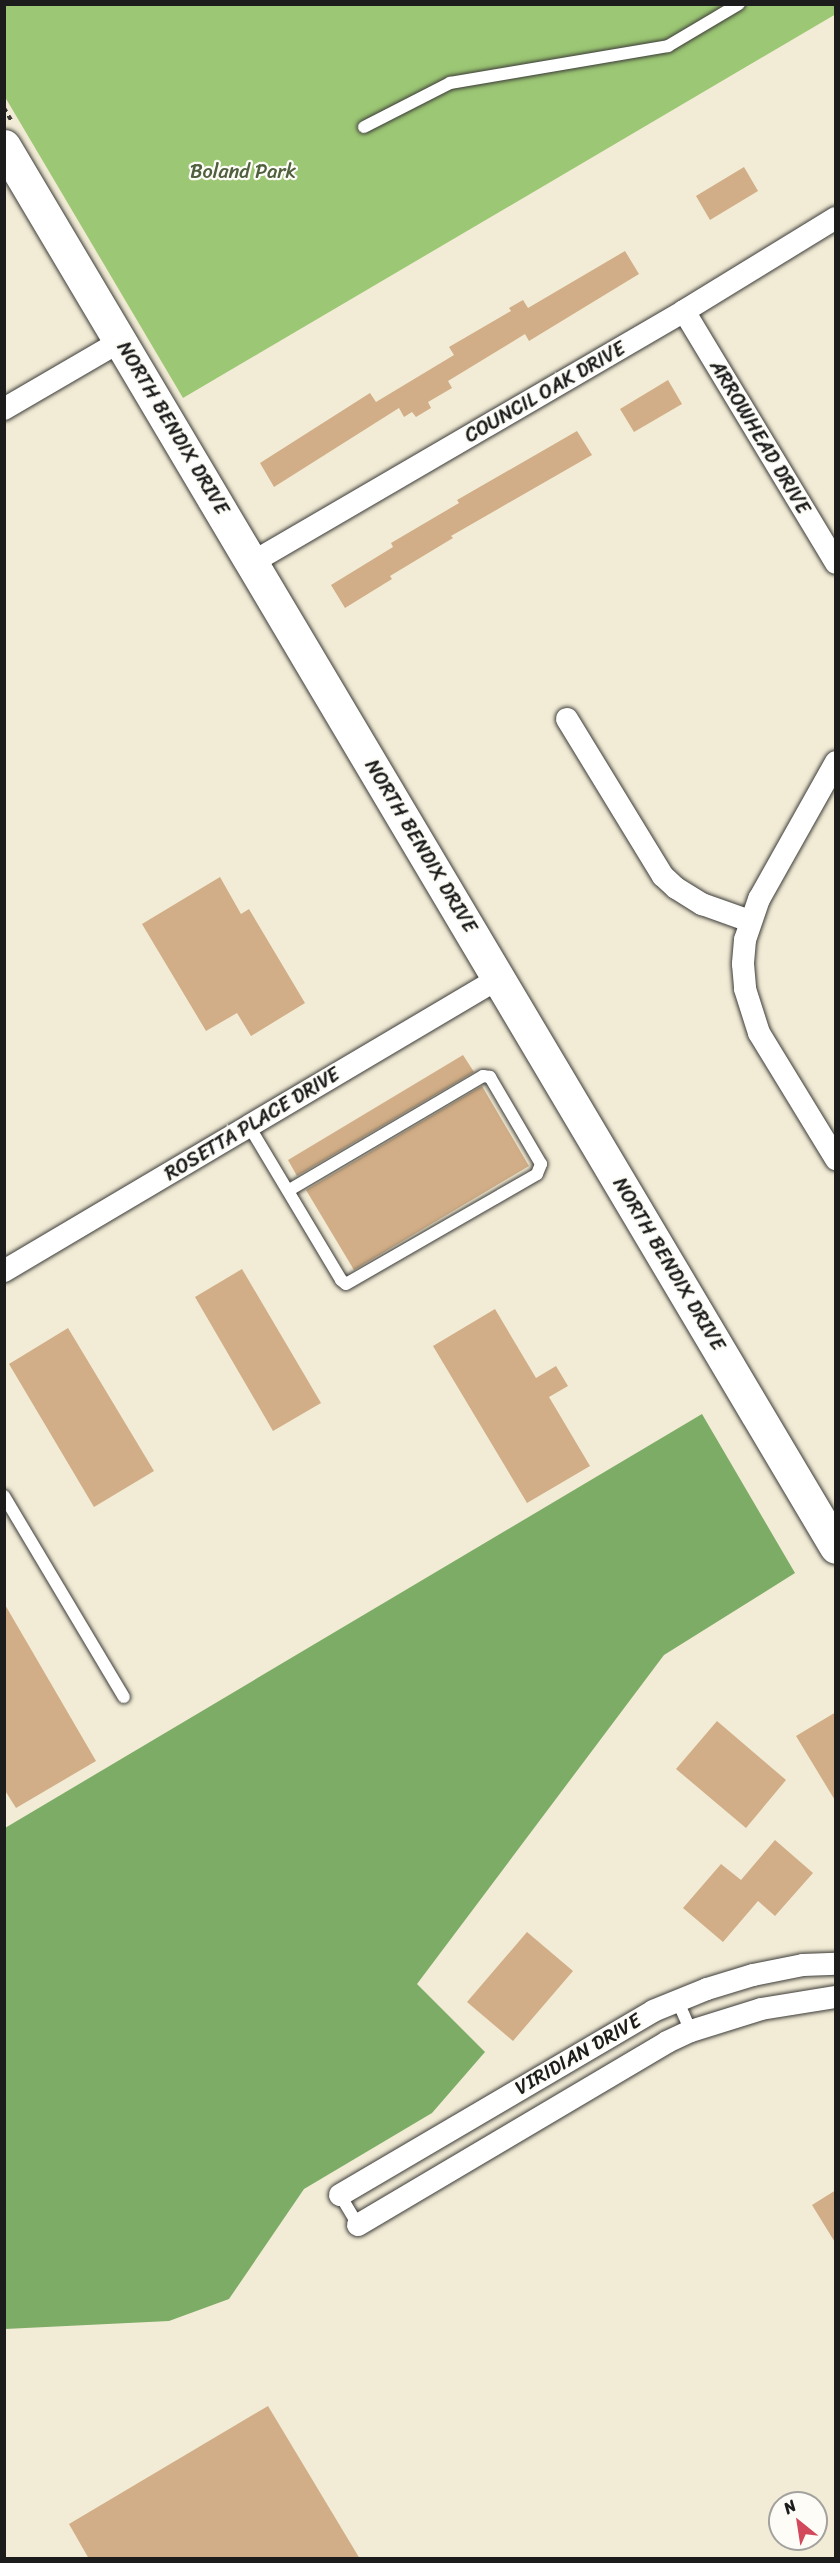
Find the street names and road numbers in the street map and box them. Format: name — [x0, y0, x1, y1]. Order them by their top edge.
street label: COUNCIL OAK DRIVE — [460, 336, 630, 448]
street label: NORTH BENDIX DRIVE — [112, 338, 234, 518]
street label: ARROWHEAD DRIVE — [704, 355, 816, 519]
street label: NORTH BENDIX DRIVE — [360, 756, 482, 936]
street label: ROSETTA PLACE DRIVE — [159, 1061, 345, 1187]
street label: NORTH BENDIX DRIVE — [608, 1174, 730, 1354]
street label: VIRIDIAN DRIVE — [510, 2008, 646, 2100]

